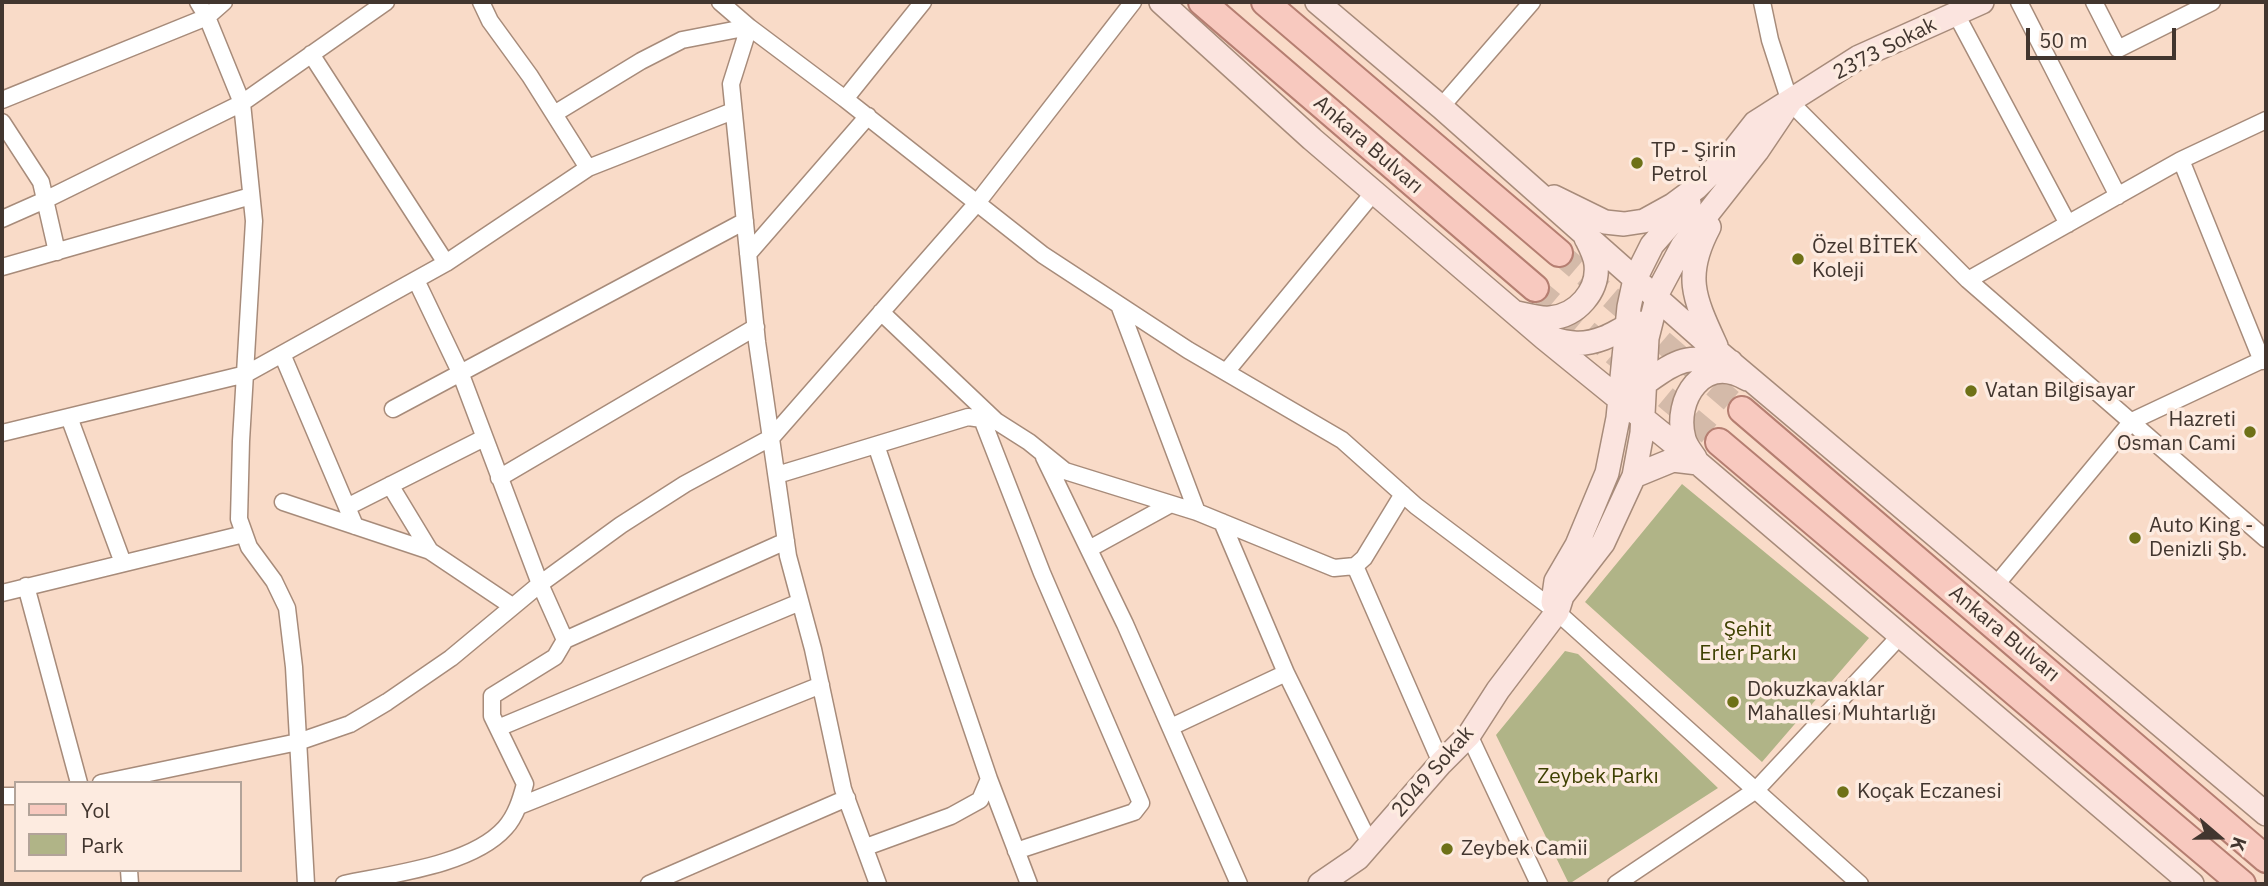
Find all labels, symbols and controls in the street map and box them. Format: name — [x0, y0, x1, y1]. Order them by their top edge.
street label: 2373 Sokak — [1829, 12, 1941, 86]
scale bar — [2030, 14, 2180, 58]
text: 50 m — [2039, 26, 2088, 54]
street label: Ankara Bulvarı — [1308, 91, 1428, 199]
place label: TP - Şirin Petrol — [1651, 138, 1736, 188]
marker: TP - Şirin Petrol — [1629, 155, 1645, 171]
place label: Özel BİTEK Koleji — [1812, 234, 1918, 284]
marker: Özel BİTEK Koleji — [1790, 251, 1806, 267]
place label: Vatan Bilgisayar — [1985, 378, 2135, 404]
marker: Vatan Bilgisayar — [1963, 383, 1979, 399]
place label: Hazreti Osman Cami — [2117, 407, 2236, 457]
marker: Hazreti Osman Cami — [2242, 424, 2258, 440]
place label: Auto King - Denizli Şb. — [2149, 513, 2253, 563]
marker: Auto King - Denizli Şb. — [2127, 530, 2143, 546]
street label: Ankara Bulvarı — [1943, 580, 2065, 688]
park label: Şehit Erler Parkı — [1699, 617, 1797, 667]
place label: Dokuzkavaklar Mahallesi Muhtarlığı — [1747, 677, 1936, 727]
marker: Dokuzkavaklar Mahallesi Muhtarlığı — [1725, 694, 1741, 710]
street label: 2049 Sokak — [1387, 721, 1479, 823]
park label: Zeybek Parkı — [1537, 764, 1659, 790]
place label: Koçak Eczanesi — [1857, 779, 2002, 805]
legend — [14, 781, 242, 872]
marker: Koçak Eczanesi — [1835, 784, 1851, 800]
text: Yol — [81, 796, 110, 824]
north arrow — [2184, 802, 2254, 872]
text: Park — [81, 831, 124, 859]
text: K — [2225, 834, 2252, 854]
place label: Zeybek Camii — [1461, 836, 1588, 862]
marker: Zeybek Camii — [1439, 841, 1455, 857]

